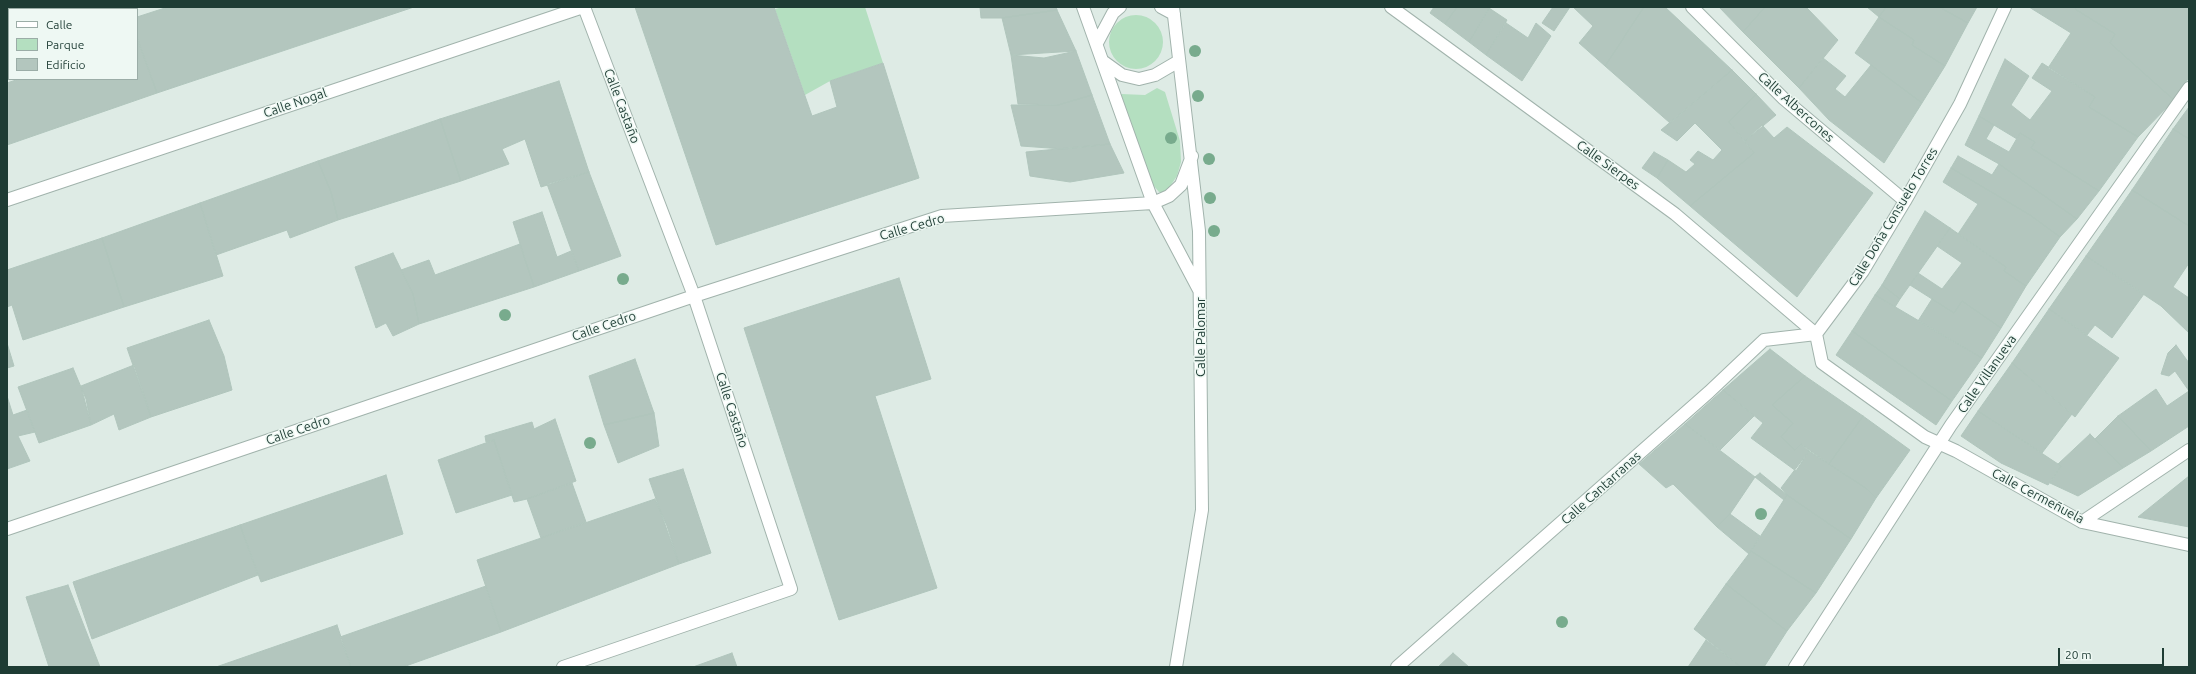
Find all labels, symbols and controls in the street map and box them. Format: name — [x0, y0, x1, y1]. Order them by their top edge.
legend — [8, 8, 138, 80]
text: Calle — [46, 18, 72, 31]
text: Parque — [46, 38, 84, 51]
text: Edificio — [46, 58, 86, 71]
street label: Calle Castaño — [601, 66, 643, 146]
street label: Calle Albercones — [1755, 69, 1837, 145]
street label: Calle Nogal — [261, 85, 329, 121]
street label: Calle Sierpes — [1573, 137, 1643, 193]
street label: Calle Doña Consuelo Torres — [1845, 145, 1941, 289]
street label: Calle Cedro — [878, 210, 946, 244]
street label: Calle Palomar — [1193, 297, 1209, 377]
street label: Calle Cedro — [570, 308, 638, 344]
street label: Calle Villanueva — [1954, 332, 2020, 416]
street label: Calle Castaño — [712, 370, 752, 450]
street label: Calle Cedro — [264, 412, 332, 448]
street label: Calle Cantarranas — [1558, 448, 1644, 528]
street label: Calle Cermeñuela — [1989, 465, 2087, 527]
scale bar — [2060, 640, 2166, 666]
text: 20 m — [2065, 648, 2092, 661]

